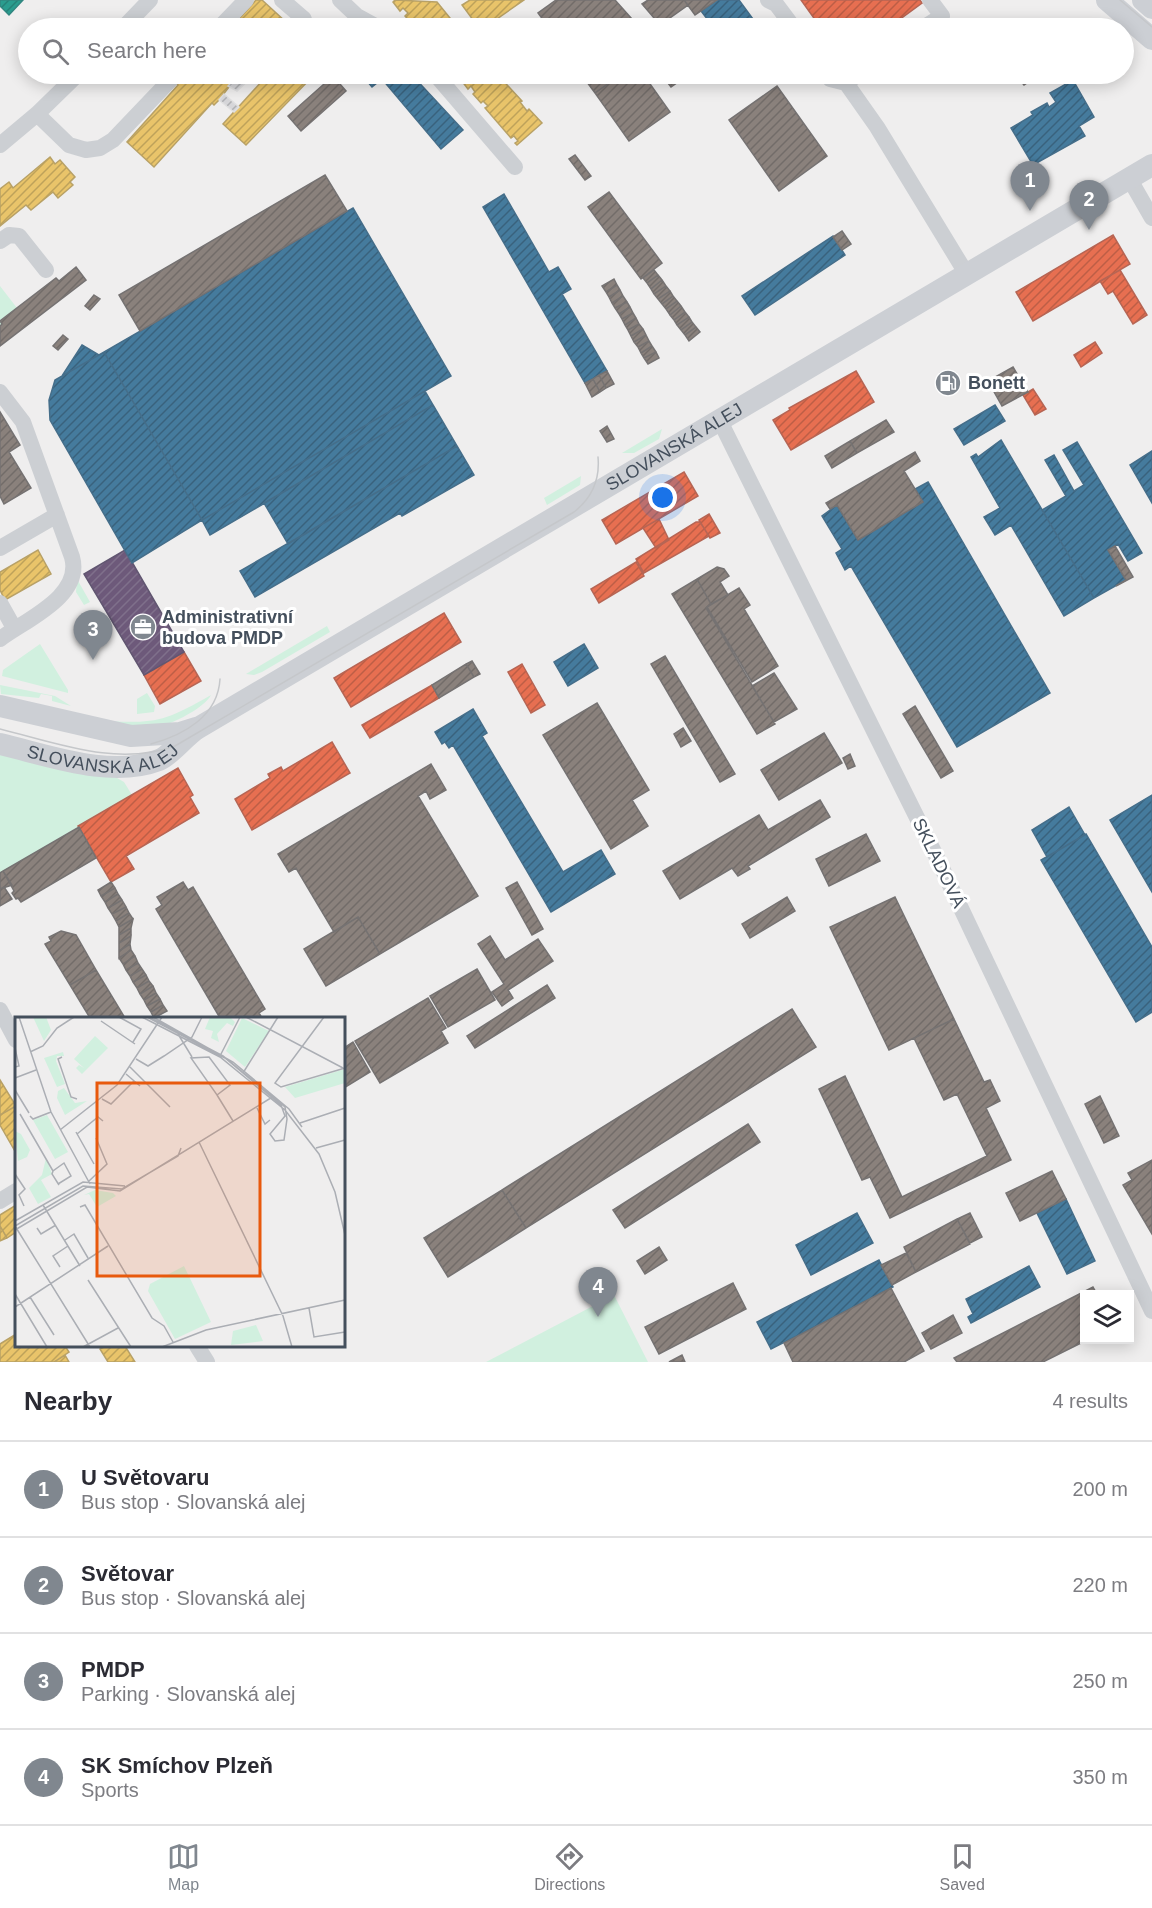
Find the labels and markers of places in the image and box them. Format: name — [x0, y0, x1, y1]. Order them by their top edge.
pin: 1 — [1010, 162, 1050, 211]
pin: 2 — [1070, 180, 1108, 230]
fuel station icon: Bonett — [933, 368, 963, 398]
place label: Bonett — [968, 373, 1025, 393]
place label: Administrativní budova PMDP — [162, 607, 294, 648]
pin: 3 — [74, 610, 112, 660]
office icon: Administrativní budova PMDP — [128, 612, 158, 642]
pin: 4 — [578, 1268, 618, 1317]

